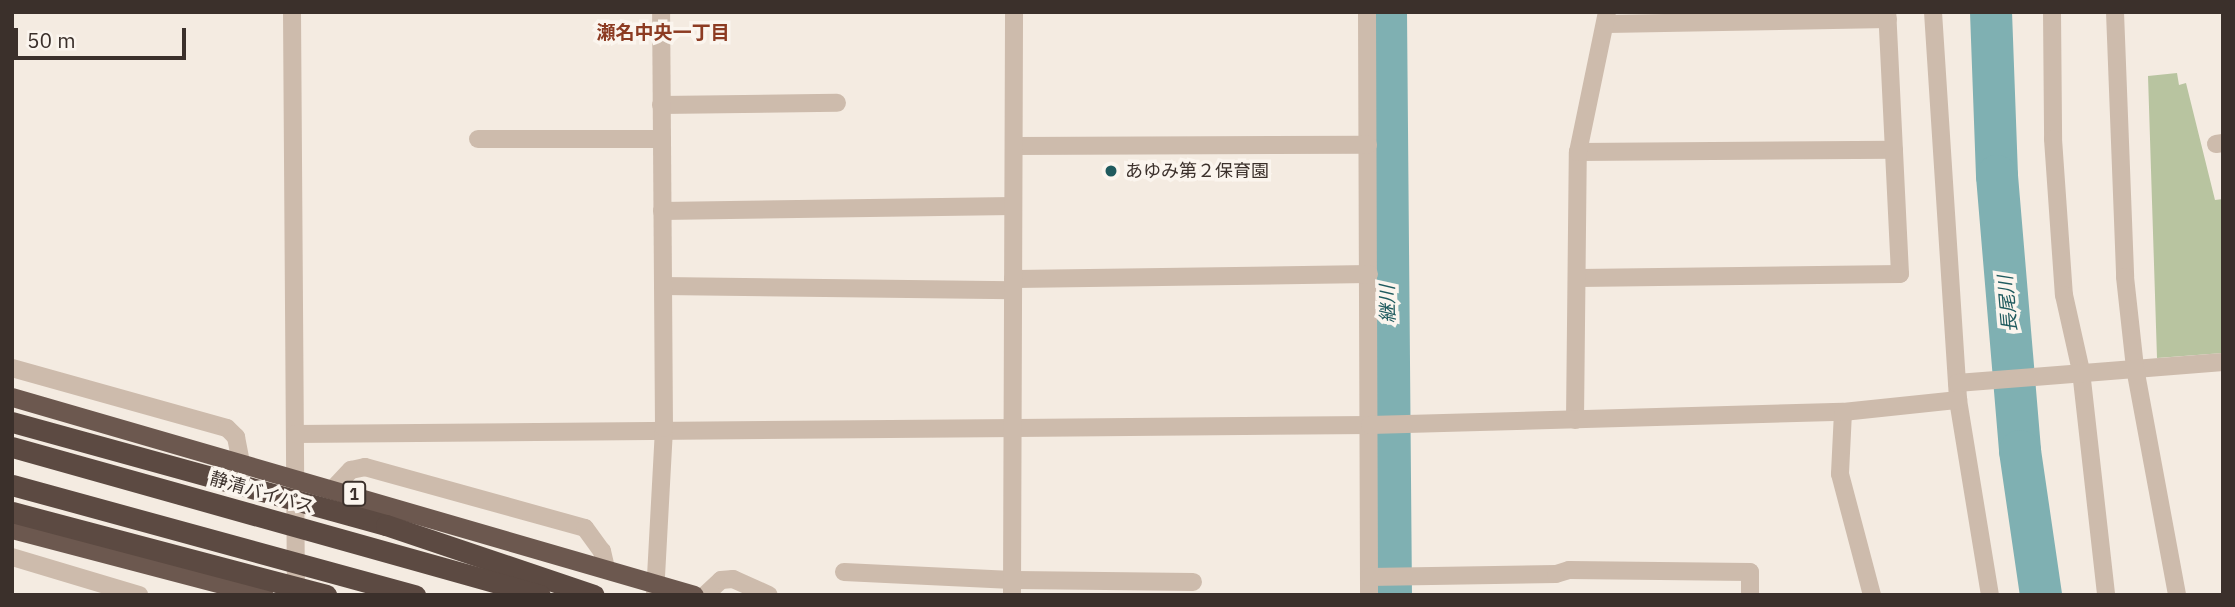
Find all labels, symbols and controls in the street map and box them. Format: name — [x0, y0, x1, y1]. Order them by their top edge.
scale bar — [18, 14, 189, 58]
district label: 瀬名中央一丁目 — [597, 22, 729, 44]
text: 50 m — [27, 26, 76, 54]
place label: あゆみ第２保育園 — [1125, 160, 1269, 182]
marker: あゆみ第２保育園 — [1103, 163, 1119, 179]
water label: 長尾川 — [1994, 275, 2022, 333]
water label: 継川 — [1376, 285, 1400, 323]
street label: 静清バイパス — [207, 468, 317, 518]
road number: 1 — [342, 481, 366, 506]

